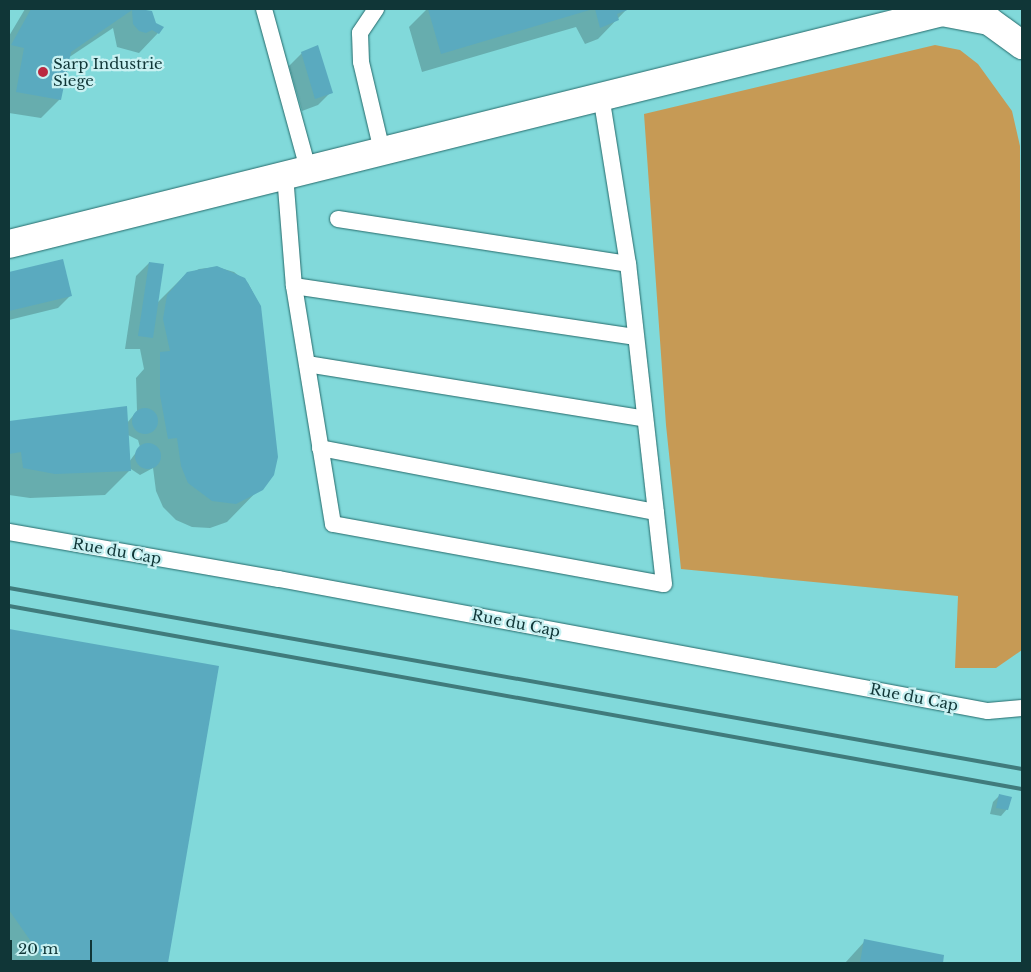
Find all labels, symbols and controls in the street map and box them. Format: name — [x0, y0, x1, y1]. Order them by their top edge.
place label: Sarp Industrie Siege — [53, 54, 163, 89]
marker: Sarp Industrie Siege — [37, 66, 49, 78]
street label: Rue du Cap — [71, 534, 163, 568]
street label: Rue du Cap — [470, 606, 562, 640]
street label: Rue du Cap — [868, 680, 960, 714]
scale bar — [12, 930, 95, 962]
text: 20 m — [18, 939, 58, 958]

